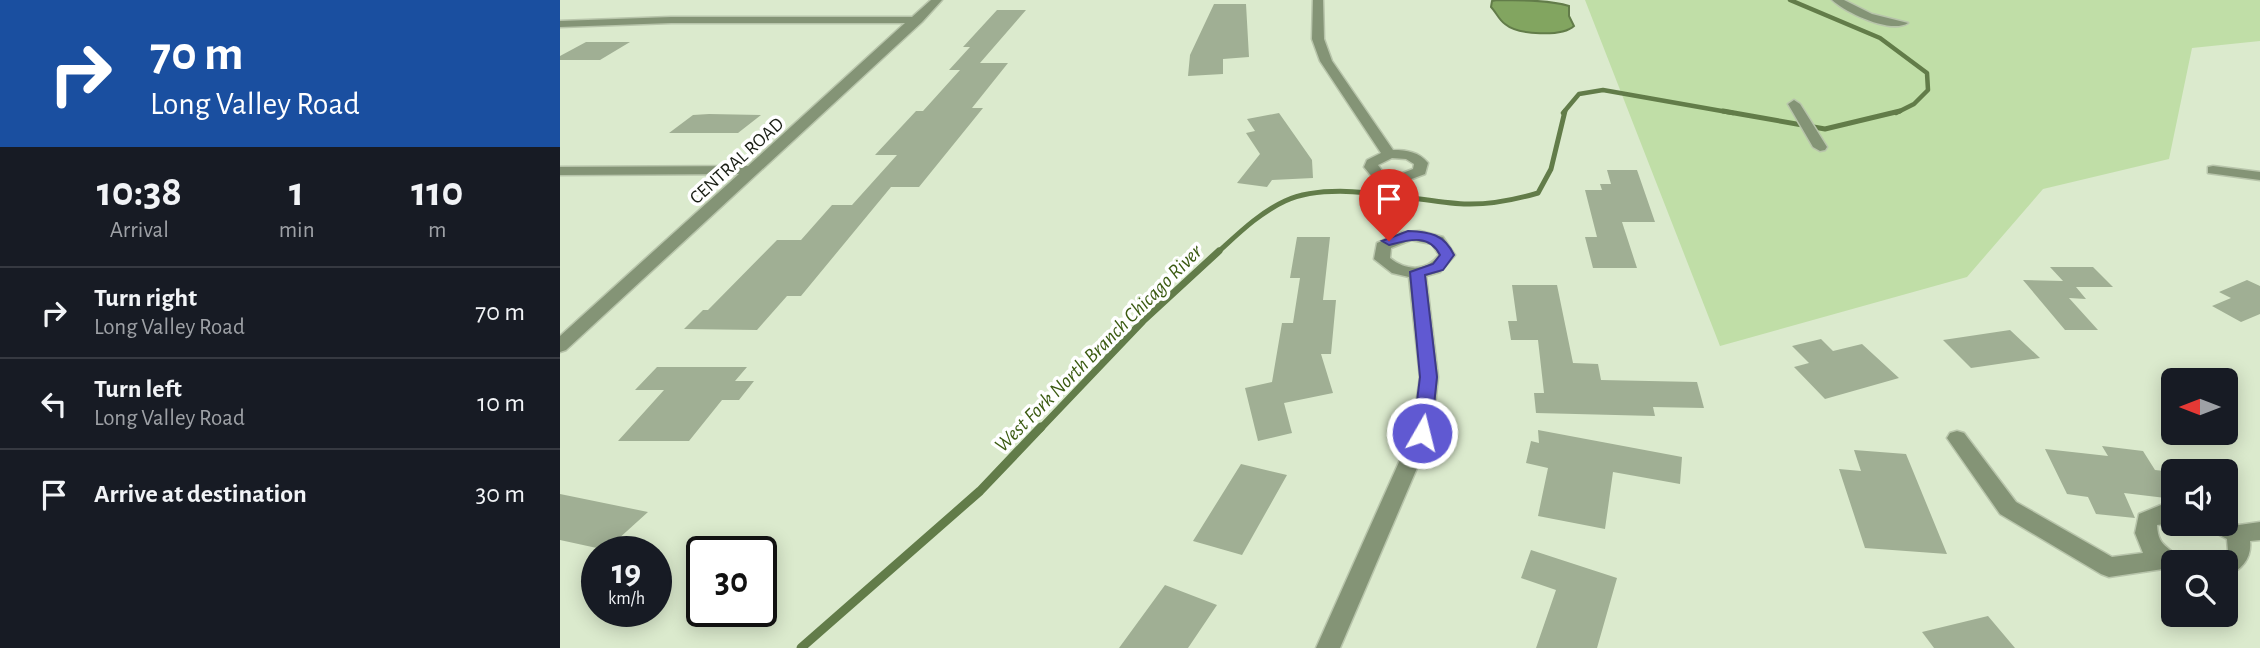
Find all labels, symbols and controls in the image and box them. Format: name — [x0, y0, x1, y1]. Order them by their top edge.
icon: right — [35, 28, 126, 119]
text: 70 m — [150, 30, 244, 79]
text: Long Valley Road — [150, 88, 360, 120]
street label: CENTRAL ROAD — [686, 114, 788, 208]
pin — [1359, 169, 1419, 241]
text: 10:38 — [97, 171, 182, 213]
text: 1 — [289, 171, 304, 213]
text: 110 — [411, 171, 463, 213]
icon: arrive — [1370, 180, 1408, 218]
text: Arrival — [110, 219, 169, 242]
text: min — [279, 219, 315, 242]
text: m — [428, 219, 446, 242]
water label: West Fork North Branch Chicago River — [991, 240, 1207, 456]
text: Turn right — [94, 285, 197, 311]
icon: right — [35, 294, 73, 332]
text: 70 m — [475, 299, 525, 325]
text: Long Valley Road — [94, 316, 245, 339]
north arrow — [2161, 368, 2238, 444]
map controls — [2161, 368, 2238, 627]
text: Turn left — [94, 376, 182, 402]
icon: left — [35, 385, 73, 423]
text: 10 m — [477, 390, 525, 416]
position arrow — [1385, 396, 1459, 470]
text: Long Valley Road — [94, 407, 245, 430]
button: sound — [2161, 459, 2238, 536]
icon: arrive — [35, 476, 73, 514]
text: Arrive at destination — [94, 481, 307, 507]
text: 30 m — [475, 481, 525, 507]
speed limit sign: 30 — [686, 536, 777, 627]
button: search — [2161, 550, 2238, 627]
text: 19 — [612, 555, 641, 590]
text: km/h — [608, 590, 645, 608]

